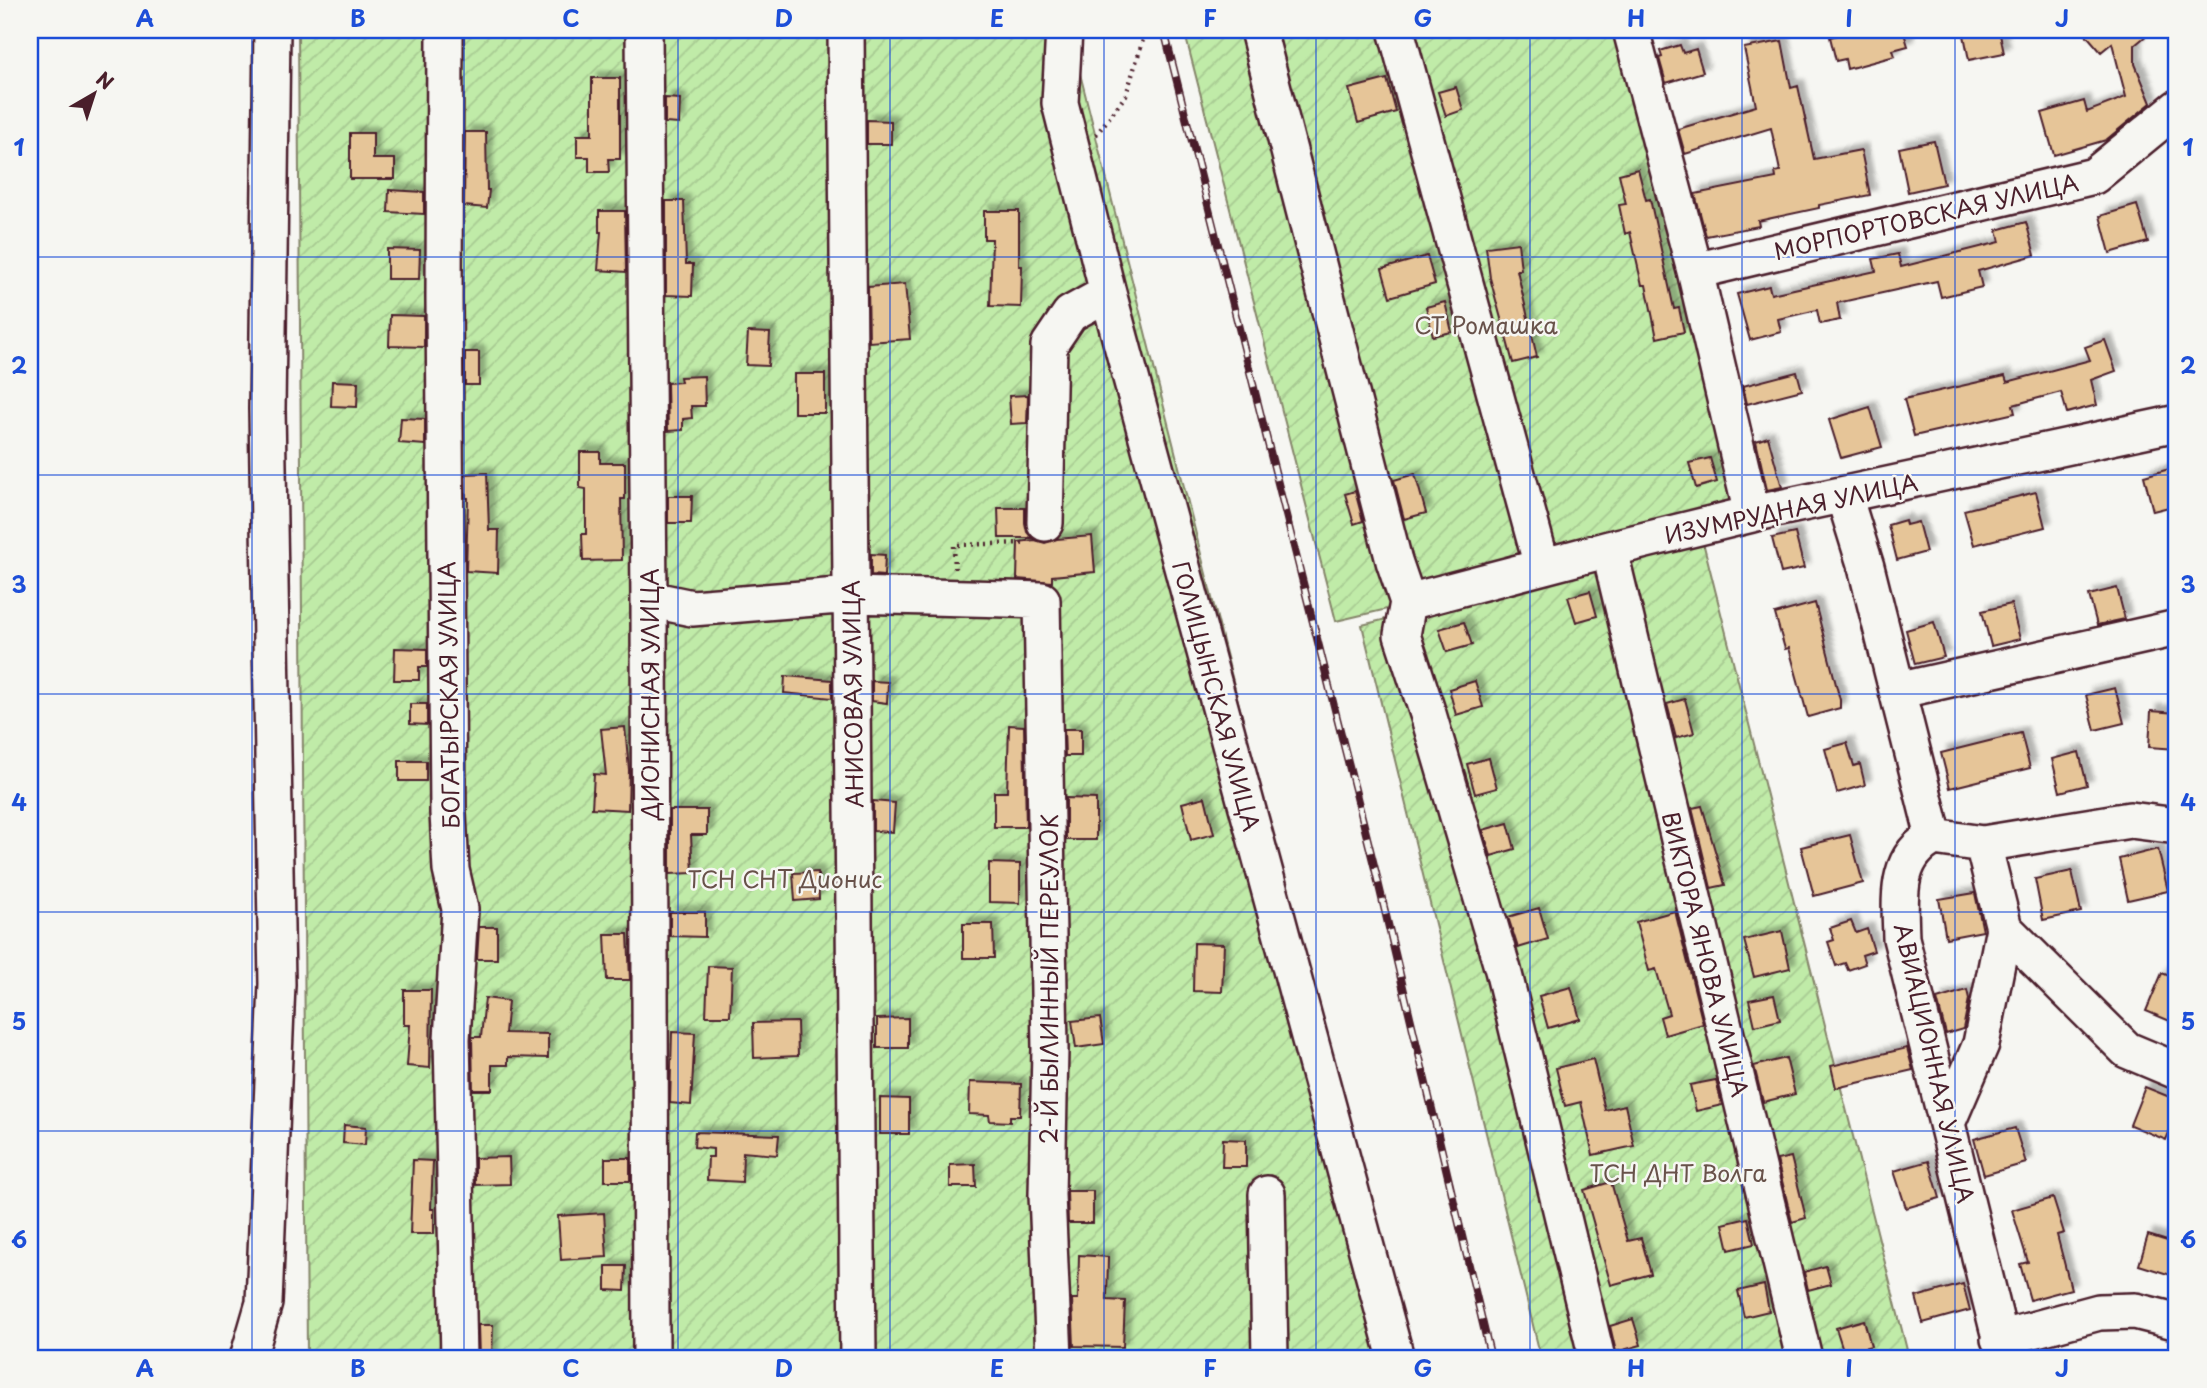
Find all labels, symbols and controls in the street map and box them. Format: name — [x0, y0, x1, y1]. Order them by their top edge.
text: A — [136, 0, 154, 35]
text: B — [350, 0, 366, 35]
text: C — [562, 0, 580, 35]
text: D — [775, 0, 793, 35]
text: E — [990, 0, 1004, 35]
text: F — [1203, 0, 1217, 35]
text: G — [1414, 0, 1432, 35]
text: H — [1627, 0, 1645, 35]
text: I — [1845, 0, 1853, 35]
text: J — [2055, 0, 2069, 35]
north arrow — [60, 60, 130, 130]
text: N — [91, 64, 120, 96]
text: 1 — [14, 129, 25, 164]
text: 1 — [2183, 129, 2194, 164]
street label: МОРПОРТОВСКАЯ УЛИЦА — [1770, 164, 2082, 268]
park label: СТ Ромашка — [1414, 307, 1558, 342]
text: 2 — [11, 347, 27, 382]
text: 2 — [2180, 347, 2196, 382]
street label: ИЗУМРУДНАЯ УЛИЦА — [1661, 464, 1921, 552]
street label: ГОЛИЦЫНСКАЯ УЛИЦА — [1164, 557, 1270, 835]
street label: БОГАТЫРСКАЯ УЛИЦА — [428, 561, 468, 829]
text: 3 — [11, 566, 27, 601]
text: 3 — [2180, 566, 2196, 601]
street label: ДИОНИСНАЯ УЛИЦА — [632, 568, 667, 821]
street label: АНИСОВАЯ УЛИЦА — [833, 580, 871, 808]
text: 4 — [11, 784, 27, 819]
text: 4 — [2180, 784, 2196, 819]
street label: ВИКТОРА ЯНОВА УЛИЦА — [1654, 808, 1758, 1100]
street label: 2-Й БЫЛИННЫЙ ПЕРЕУЛОК — [1031, 814, 1066, 1144]
park label: ТСН СНТ Дионис — [688, 861, 882, 896]
street label: АВИАЦИОННАЯ УЛИЦА — [1886, 920, 1984, 1206]
text: 5 — [12, 1003, 26, 1038]
text: 5 — [2181, 1003, 2195, 1038]
park label: ТСН ДНТ Волга — [1589, 1155, 1767, 1190]
text: 6 — [11, 1221, 27, 1256]
text: 6 — [2180, 1221, 2196, 1256]
text: A — [136, 1350, 154, 1385]
text: B — [350, 1350, 366, 1385]
text: C — [562, 1350, 580, 1385]
text: D — [775, 1350, 793, 1385]
text: E — [990, 1350, 1004, 1385]
text: F — [1203, 1350, 1217, 1385]
text: G — [1414, 1350, 1432, 1385]
text: H — [1627, 1350, 1645, 1385]
text: I — [1845, 1350, 1853, 1385]
text: J — [2055, 1350, 2069, 1385]

